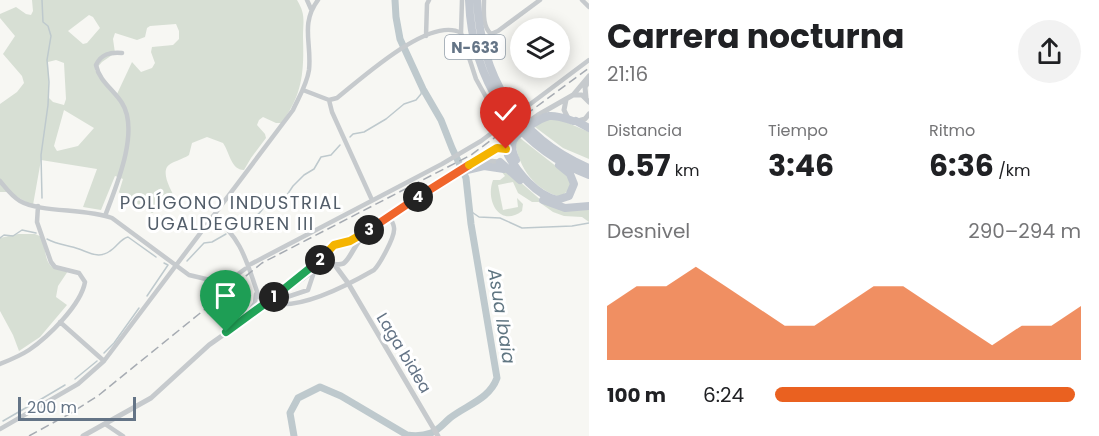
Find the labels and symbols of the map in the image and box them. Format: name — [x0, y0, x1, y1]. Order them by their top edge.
road number: N-633 — [445, 35, 505, 59]
pin — [480, 87, 531, 149]
pin: 4 — [403, 182, 433, 212]
district label: POLÍGONO INDUSTRIAL UGALDEGUREN III — [120, 190, 342, 236]
pin: 3 — [354, 215, 384, 245]
pin: 2 — [305, 245, 335, 275]
water label: Asua Ibaia — [482, 266, 522, 365]
pin — [200, 270, 251, 332]
pin: 1 — [259, 282, 289, 312]
street label: Laga bidea — [371, 309, 437, 397]
scale bar — [18, 394, 136, 422]

